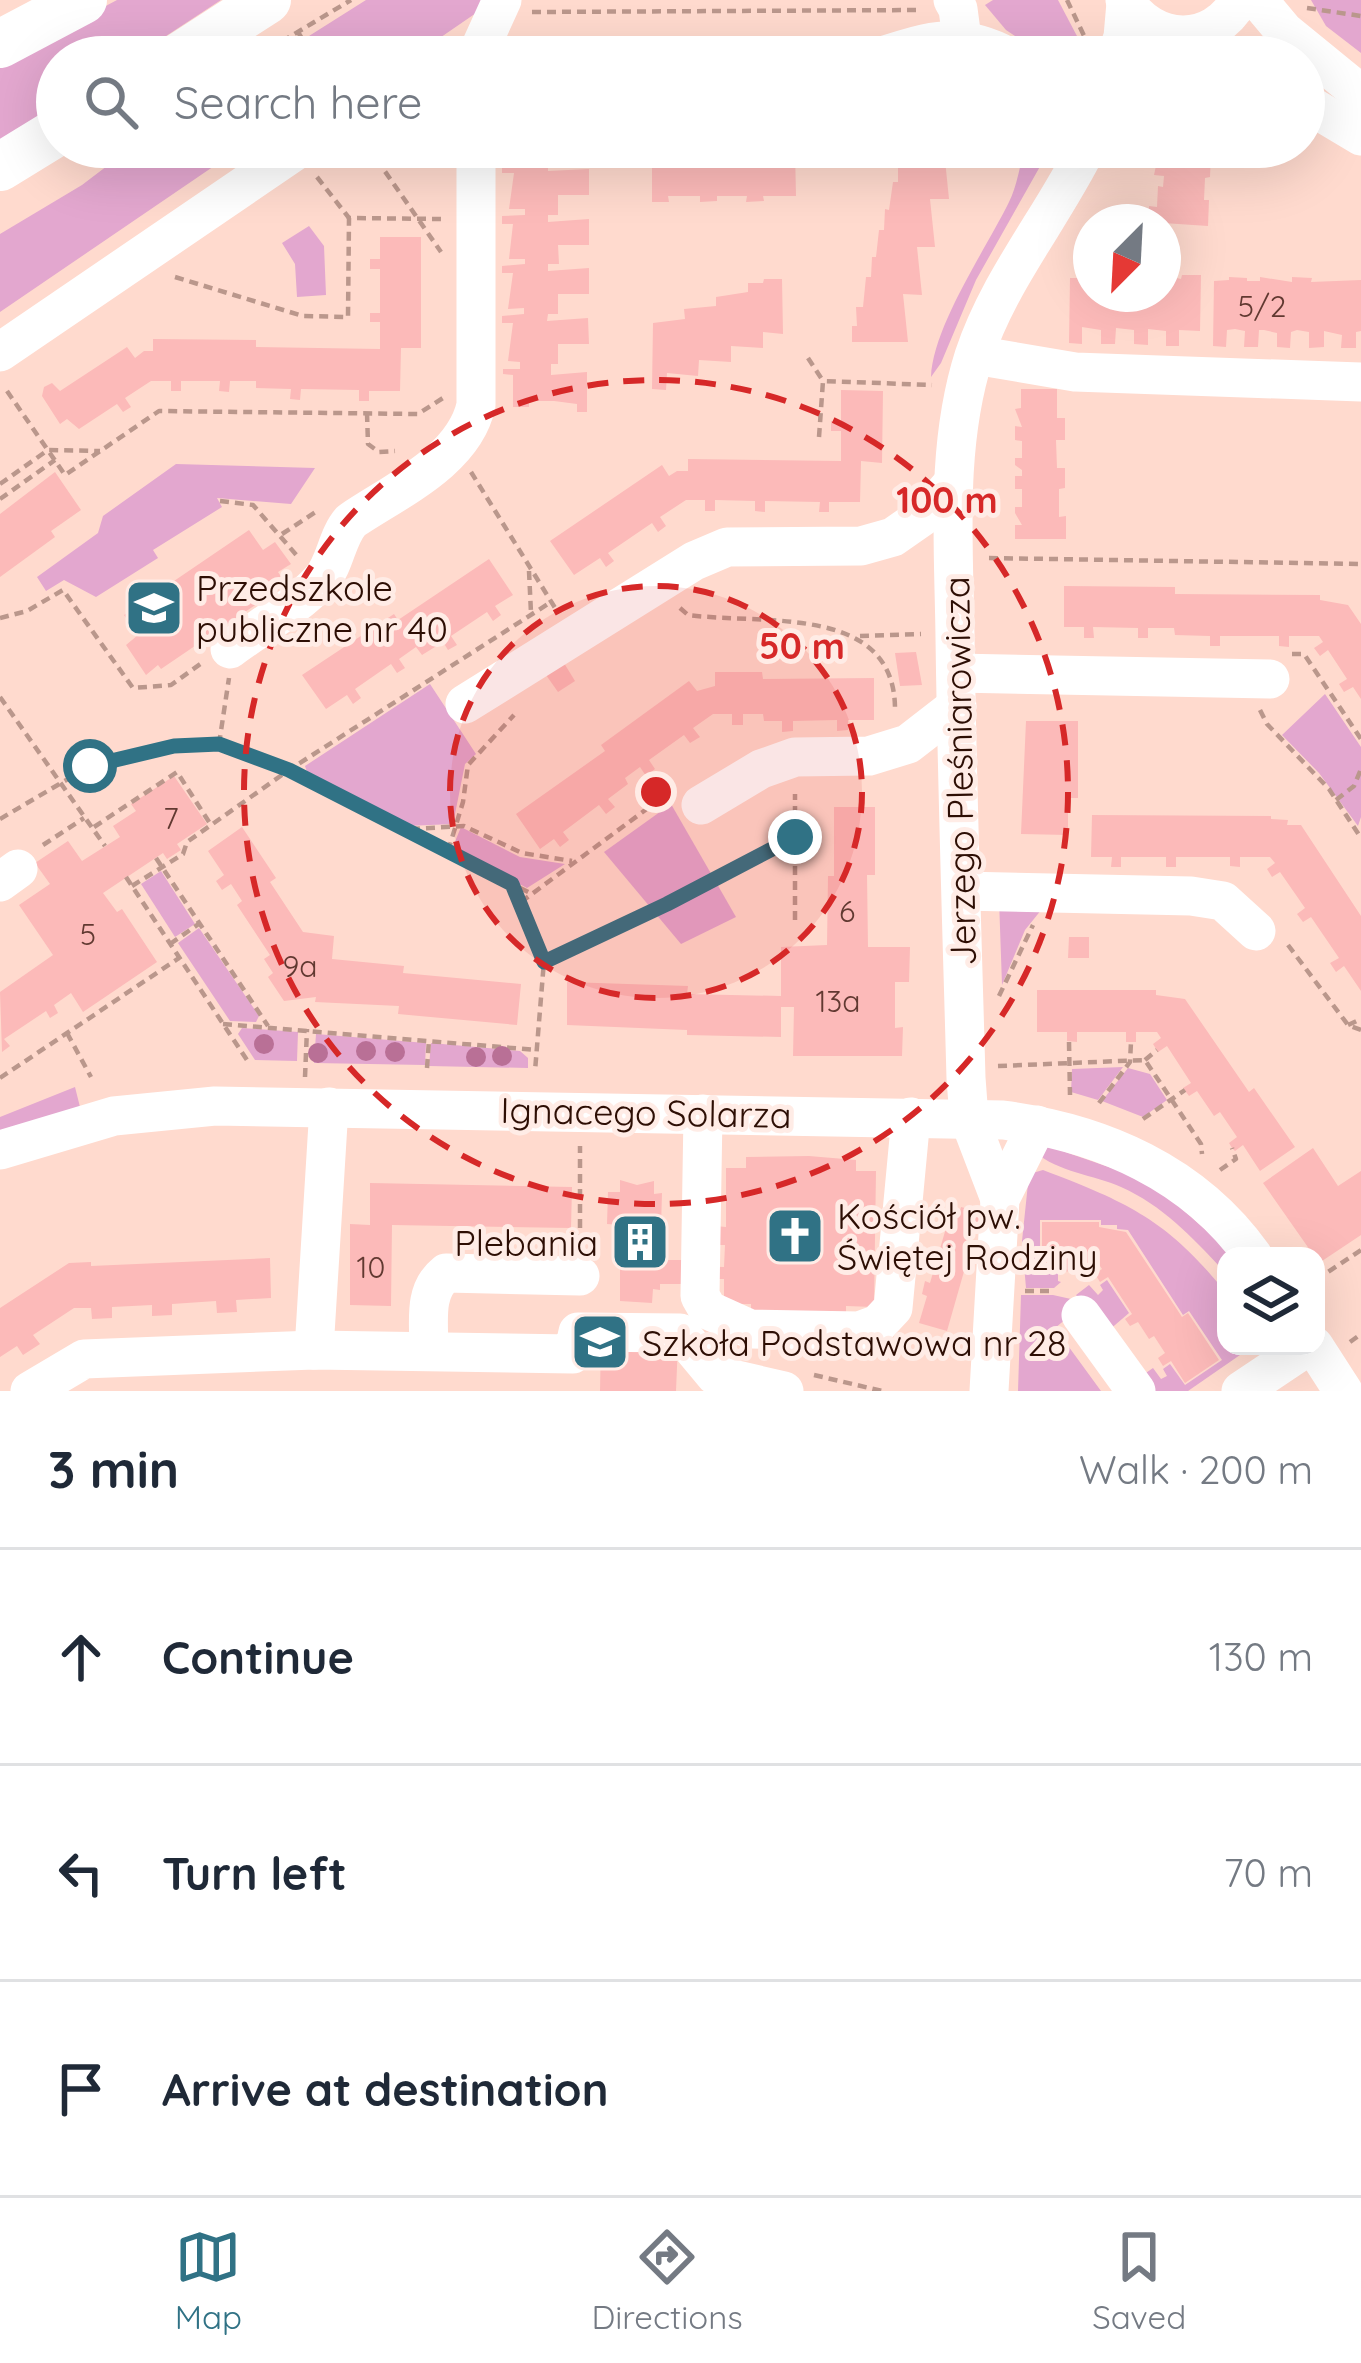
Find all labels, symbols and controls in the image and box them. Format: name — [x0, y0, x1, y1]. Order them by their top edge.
search box — [36, 36, 1325, 168]
icon: search — [78, 69, 144, 135]
text: Search here — [174, 74, 422, 130]
north arrow — [1073, 204, 1181, 312]
house number: 5/2 — [1238, 287, 1286, 325]
text: 100 m — [896, 477, 998, 522]
place label: Przedszkole publiczne nr 40 — [196, 565, 448, 651]
street label: Jerzego Pleśniarowicza — [933, 576, 985, 966]
school or university icon: Przedszkole publiczne nr 40 — [123, 577, 185, 639]
text: 50 m — [759, 623, 845, 668]
route start — [63, 739, 117, 793]
centre of rings — [635, 771, 677, 813]
house number: 7 — [163, 799, 179, 837]
route end — [768, 810, 822, 864]
house number: 6 — [839, 892, 855, 930]
house number: 5 — [80, 915, 96, 953]
house number: 9a — [283, 947, 317, 985]
house number: 13a — [816, 982, 861, 1020]
street label: Ignacego Solarza — [500, 1087, 792, 1137]
place label: Kościół pw. Świętej Rodziny — [837, 1193, 1098, 1279]
church icon: Kościół pw. Świętej Rodziny — [764, 1205, 826, 1267]
building icon: Plebania — [609, 1211, 671, 1273]
place label: Plebania — [454, 1220, 598, 1265]
map controls — [1217, 1247, 1325, 1355]
button: layers — [1217, 1247, 1325, 1355]
house number: 10 — [357, 1248, 385, 1286]
school or university icon: Szkoła Podstawowa nr 28 — [569, 1311, 631, 1373]
place label: Szkoła Podstawowa nr 28 — [642, 1320, 1067, 1365]
text: 3 min — [48, 1437, 179, 1501]
text: Walk · 200 m — [1079, 1445, 1313, 1494]
icon: ahead — [48, 1624, 114, 1690]
text: Continue — [162, 1629, 354, 1685]
text: 130 m — [1209, 1632, 1313, 1681]
icon: left — [48, 1840, 114, 1906]
text: Turn left — [162, 1845, 347, 1901]
text: 70 m — [1224, 1848, 1313, 1897]
icon: arrive — [48, 2056, 114, 2122]
text: Arrive at destination — [162, 2061, 608, 2117]
tab: Map — [175, 2224, 242, 2337]
tab: Directions — [591, 2224, 743, 2337]
tab: Saved — [1092, 2224, 1186, 2337]

